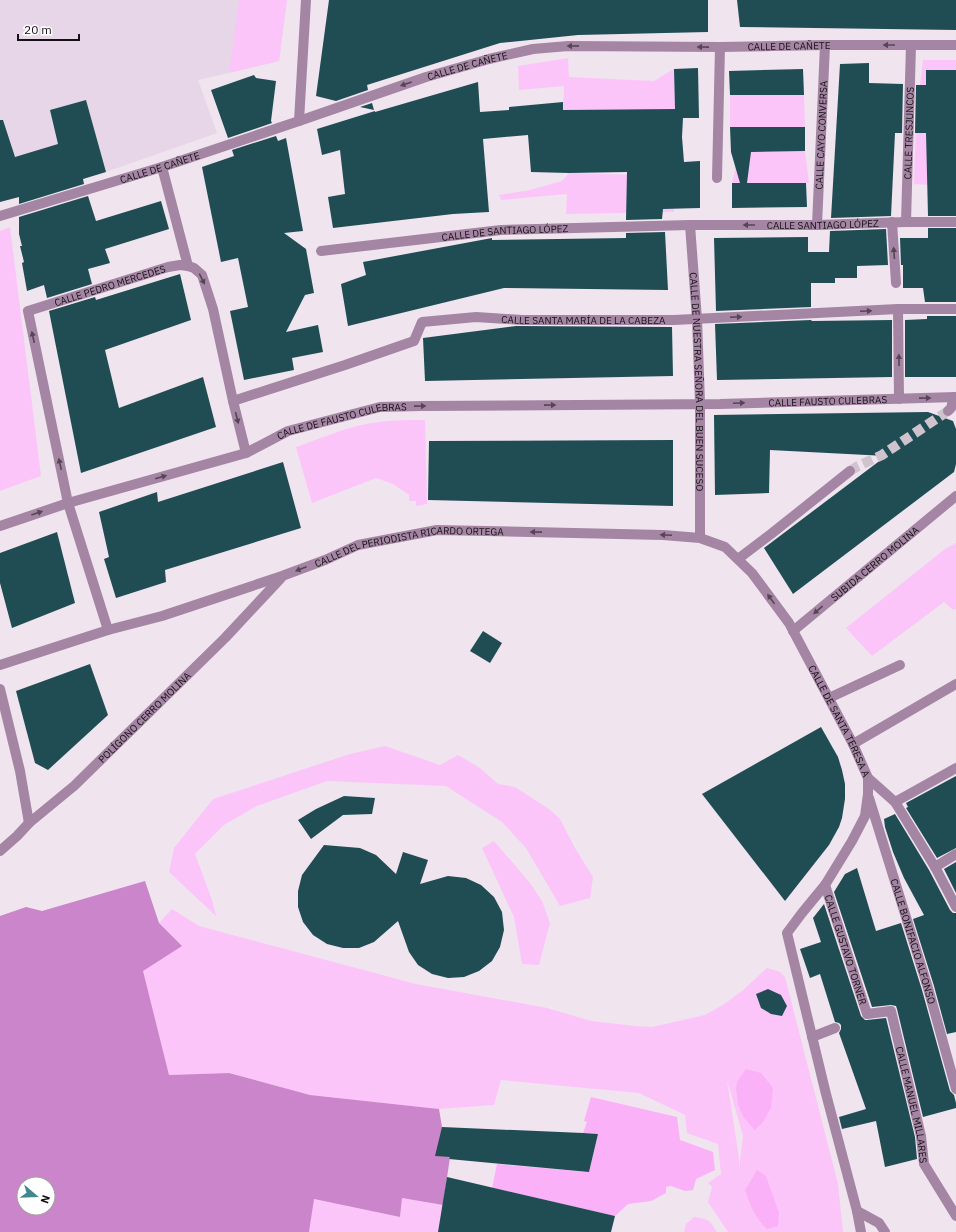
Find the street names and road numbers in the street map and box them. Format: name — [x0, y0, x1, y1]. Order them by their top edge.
street label: CALLE DE CAÑETE — [747, 39, 831, 53]
street label: CALLE DE CAÑETE — [426, 48, 509, 83]
street label: CALLE CAYO CONVERSA — [812, 80, 830, 190]
street label: CALLE TRESJUNCOS — [901, 86, 916, 180]
street label: CALLE DE CAÑETE — [118, 148, 201, 186]
street label: CALLE SANTIAGO LÓPEZ — [767, 216, 879, 232]
street label: CALLE DE SANTIAGO LÓPEZ — [441, 222, 569, 243]
street label: CALLE PEDRO MERCEDES — [52, 262, 167, 309]
street label: CALLE DE NUESTRA SEÑORA DEL BUEN SUCESO — [687, 272, 707, 491]
street label: CALLE SANTA MARÍA DE LA CABEZA — [501, 312, 666, 327]
street label: CALLE FAUSTO CULEBRAS — [768, 393, 888, 409]
street label: CALLE DE FAUSTO CULEBRAS — [274, 400, 407, 442]
street label: CALLE DEL PERIODISTA RICARDO ORTEGA — [313, 523, 505, 570]
street label: SUBIDA CERRO MOLINA — [828, 523, 922, 604]
street label: CALLE DE SANTA TERESA A — [806, 663, 873, 779]
street label: POLÍGONO CERRO MOLINA — [95, 668, 194, 765]
street label: CALLE BONIFACIO ALFONSO — [888, 877, 939, 1006]
street label: CALLE GUSTAVO TORNER — [822, 893, 870, 1006]
street label: CALLE MANUEL MILLARES — [893, 1045, 930, 1164]

